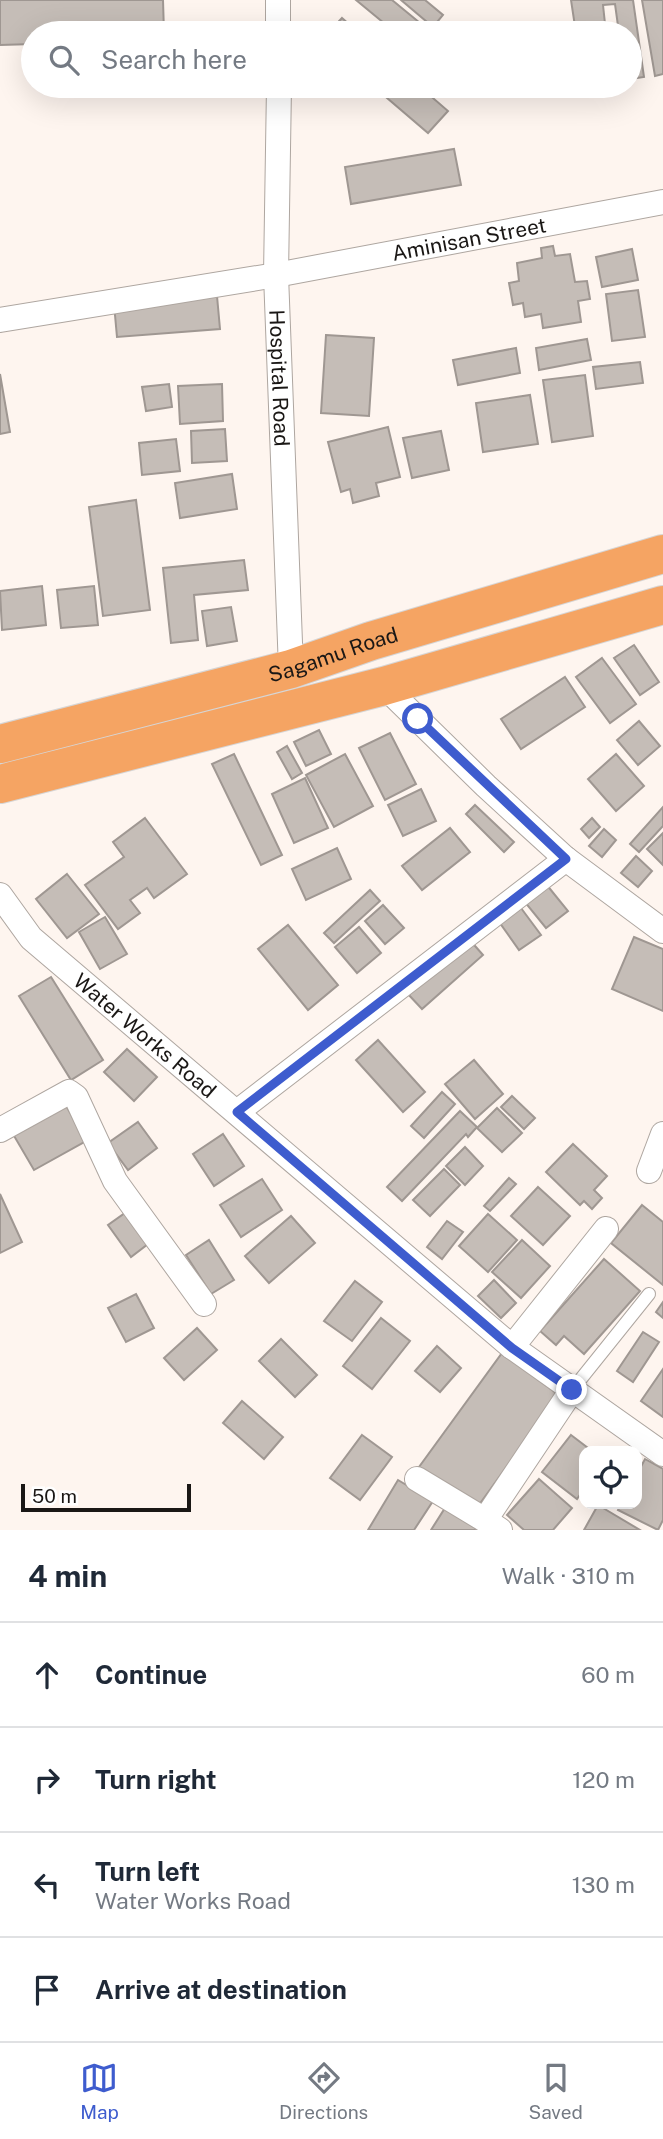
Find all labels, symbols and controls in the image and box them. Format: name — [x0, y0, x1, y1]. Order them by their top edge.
search box — [21, 21, 642, 98]
icon: search — [45, 41, 83, 79]
text: Search here — [101, 44, 247, 75]
street label: Aminisan Street — [390, 212, 548, 265]
street label: Hospital Road — [265, 309, 295, 447]
street label: Sagamu Road — [265, 621, 401, 687]
route start — [402, 703, 433, 734]
street label: Water Works Road — [69, 968, 222, 1103]
route end — [556, 1374, 587, 1405]
map controls — [579, 1446, 642, 1509]
button: locate — [579, 1446, 642, 1509]
scale bar — [21, 1481, 191, 1513]
text: 50 m — [32, 1485, 77, 1507]
text: 4 min — [28, 1558, 107, 1594]
text: Walk · 310 m — [502, 1562, 635, 1589]
icon: ahead — [28, 1656, 66, 1694]
text: Continue — [95, 1659, 207, 1690]
text: 60 m — [581, 1661, 635, 1688]
icon: right — [28, 1761, 66, 1799]
text: Turn right — [95, 1764, 217, 1795]
text: 120 m — [572, 1766, 635, 1793]
text: Turn left — [95, 1856, 200, 1887]
icon: left — [28, 1866, 66, 1904]
text: 130 m — [572, 1871, 635, 1898]
text: Water Works Road — [95, 1887, 291, 1914]
icon: arrive — [28, 1971, 66, 2009]
text: Arrive at destination — [95, 1974, 347, 2005]
tab: Map — [80, 2059, 119, 2123]
tab: Directions — [279, 2059, 368, 2123]
tab: Saved — [529, 2059, 583, 2123]

